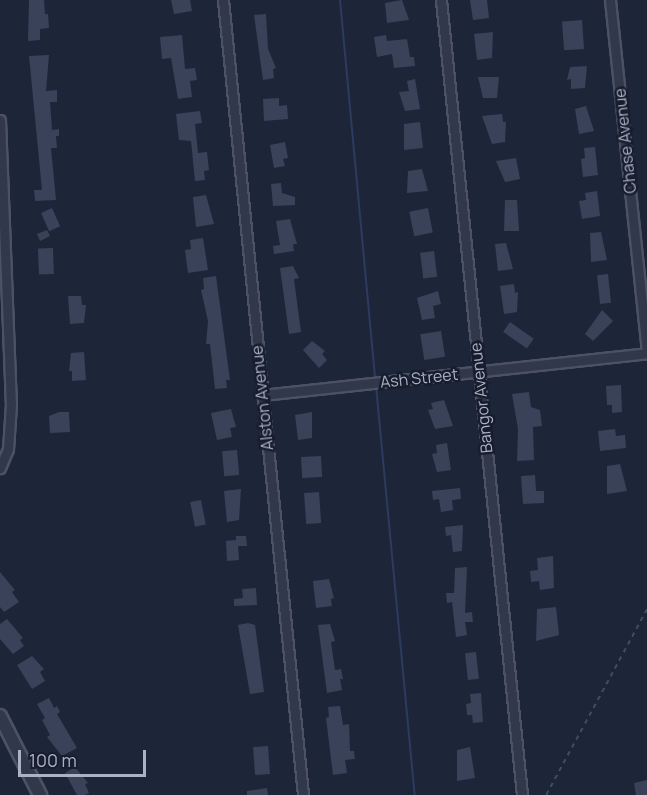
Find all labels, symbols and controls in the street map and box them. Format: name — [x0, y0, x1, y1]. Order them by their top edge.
street label: Chase Avenue — [610, 88, 640, 194]
street label: Bangor Avenue — [466, 342, 496, 454]
street label: Alston Avenue — [247, 345, 277, 451]
street label: Ash Street — [379, 364, 459, 392]
scale bar — [21, 738, 148, 776]
text: 100 m — [29, 748, 77, 772]

